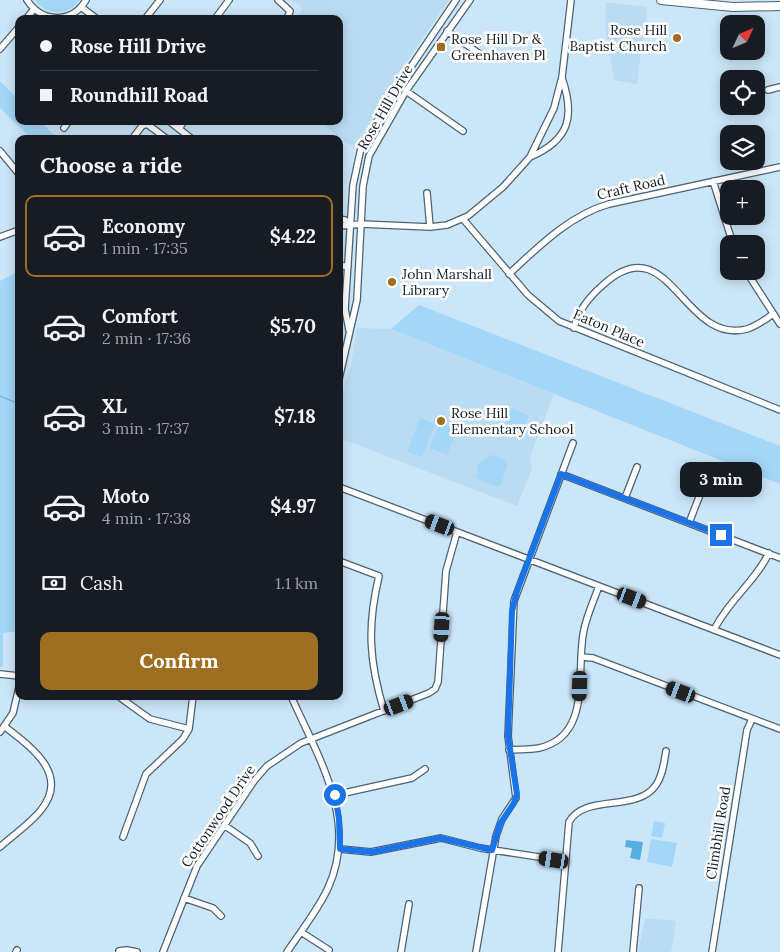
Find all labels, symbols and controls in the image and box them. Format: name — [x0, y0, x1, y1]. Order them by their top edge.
north arrow — [720, 15, 765, 60]
map controls — [720, 15, 765, 280]
place label: Rose Hill Baptist Church — [569, 21, 667, 55]
place label: Rose Hill Dr & Greenhaven Pl — [451, 30, 546, 64]
marker: Rose Hill Baptist Church — [671, 32, 683, 44]
text: Rose Hill Drive — [70, 34, 206, 58]
marker: Rose Hill Dr & Greenhaven Pl — [435, 41, 447, 53]
street label: Rose Hill Drive — [353, 61, 417, 153]
button: locate — [720, 70, 765, 115]
text: Roundhill Road — [70, 83, 208, 107]
button: layers — [720, 125, 765, 170]
text: Choose a ride — [40, 151, 182, 179]
street label: Craft Road — [595, 170, 667, 204]
button: + — [720, 180, 765, 225]
icon: car — [42, 214, 87, 259]
text: Economy — [102, 214, 185, 238]
text: $4.22 — [270, 224, 316, 248]
button: − — [720, 235, 765, 280]
text: 1 min · 17:35 — [102, 238, 188, 258]
place label: John Marshall Library — [401, 265, 492, 299]
marker: John Marshall Library — [386, 276, 398, 288]
icon: car — [42, 304, 87, 349]
text: Comfort — [102, 304, 178, 328]
street label: Eaton Place — [570, 305, 648, 351]
text: $5.70 — [270, 314, 316, 338]
text: 2 min · 17:36 — [102, 328, 191, 348]
icon: car — [42, 394, 87, 439]
text: XL — [102, 394, 127, 418]
text: $7.18 — [274, 404, 316, 428]
place label: Rose Hill Elementary School — [451, 404, 574, 438]
marker: Rose Hill Elementary School — [435, 415, 447, 427]
text: 3 min · 17:37 — [102, 418, 189, 438]
callout: 3 min — [680, 462, 762, 498]
text: 3 min — [699, 469, 743, 489]
icon: car — [42, 484, 87, 529]
text: Moto — [102, 484, 149, 508]
text: $4.97 — [270, 494, 316, 518]
text: 4 min · 17:38 — [102, 508, 191, 528]
car — [423, 513, 456, 537]
route end — [710, 524, 732, 546]
icon: cash — [40, 569, 68, 597]
text: Cash — [80, 571, 123, 595]
text: 1.1 km — [275, 573, 318, 593]
car — [615, 586, 648, 610]
car — [433, 612, 450, 642]
button: Confirm — [40, 632, 318, 690]
car — [571, 671, 588, 701]
car — [664, 680, 697, 704]
car — [382, 693, 415, 717]
street label: Cottonwood Drive — [177, 761, 259, 871]
route start — [324, 784, 346, 806]
street label: Climbhill Road — [702, 785, 734, 881]
car — [538, 850, 569, 870]

